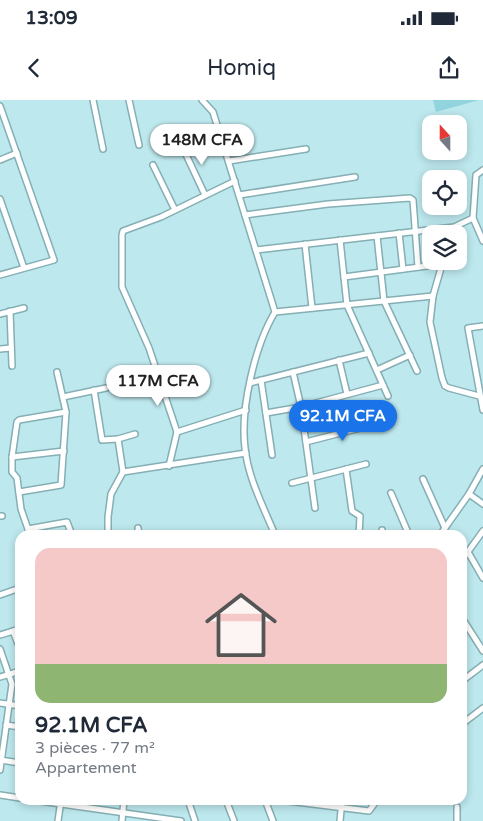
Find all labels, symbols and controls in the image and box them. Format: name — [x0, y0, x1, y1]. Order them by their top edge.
text: 13:09 — [25, 7, 78, 29]
icon: back — [20, 54, 48, 82]
icon: share — [435, 54, 463, 82]
text: Homiq — [207, 55, 276, 81]
north arrow — [422, 115, 468, 160]
map controls — [422, 115, 467, 270]
pin: 148M CFA — [150, 123, 254, 166]
text: 148M CFA — [161, 130, 243, 150]
button: locate — [422, 170, 467, 215]
button: layers — [422, 225, 467, 270]
pin: 117M CFA — [106, 364, 210, 407]
text: 117M CFA — [117, 371, 199, 391]
pin: 92.1M CFA — [286, 400, 400, 442]
text: 92.1M CFA — [300, 406, 386, 426]
icon: home — [196, 580, 286, 670]
text: 92.1M CFA — [35, 713, 148, 738]
text: 3 pièces · 77 m² — [35, 738, 155, 758]
text: Appartement — [35, 758, 137, 778]

